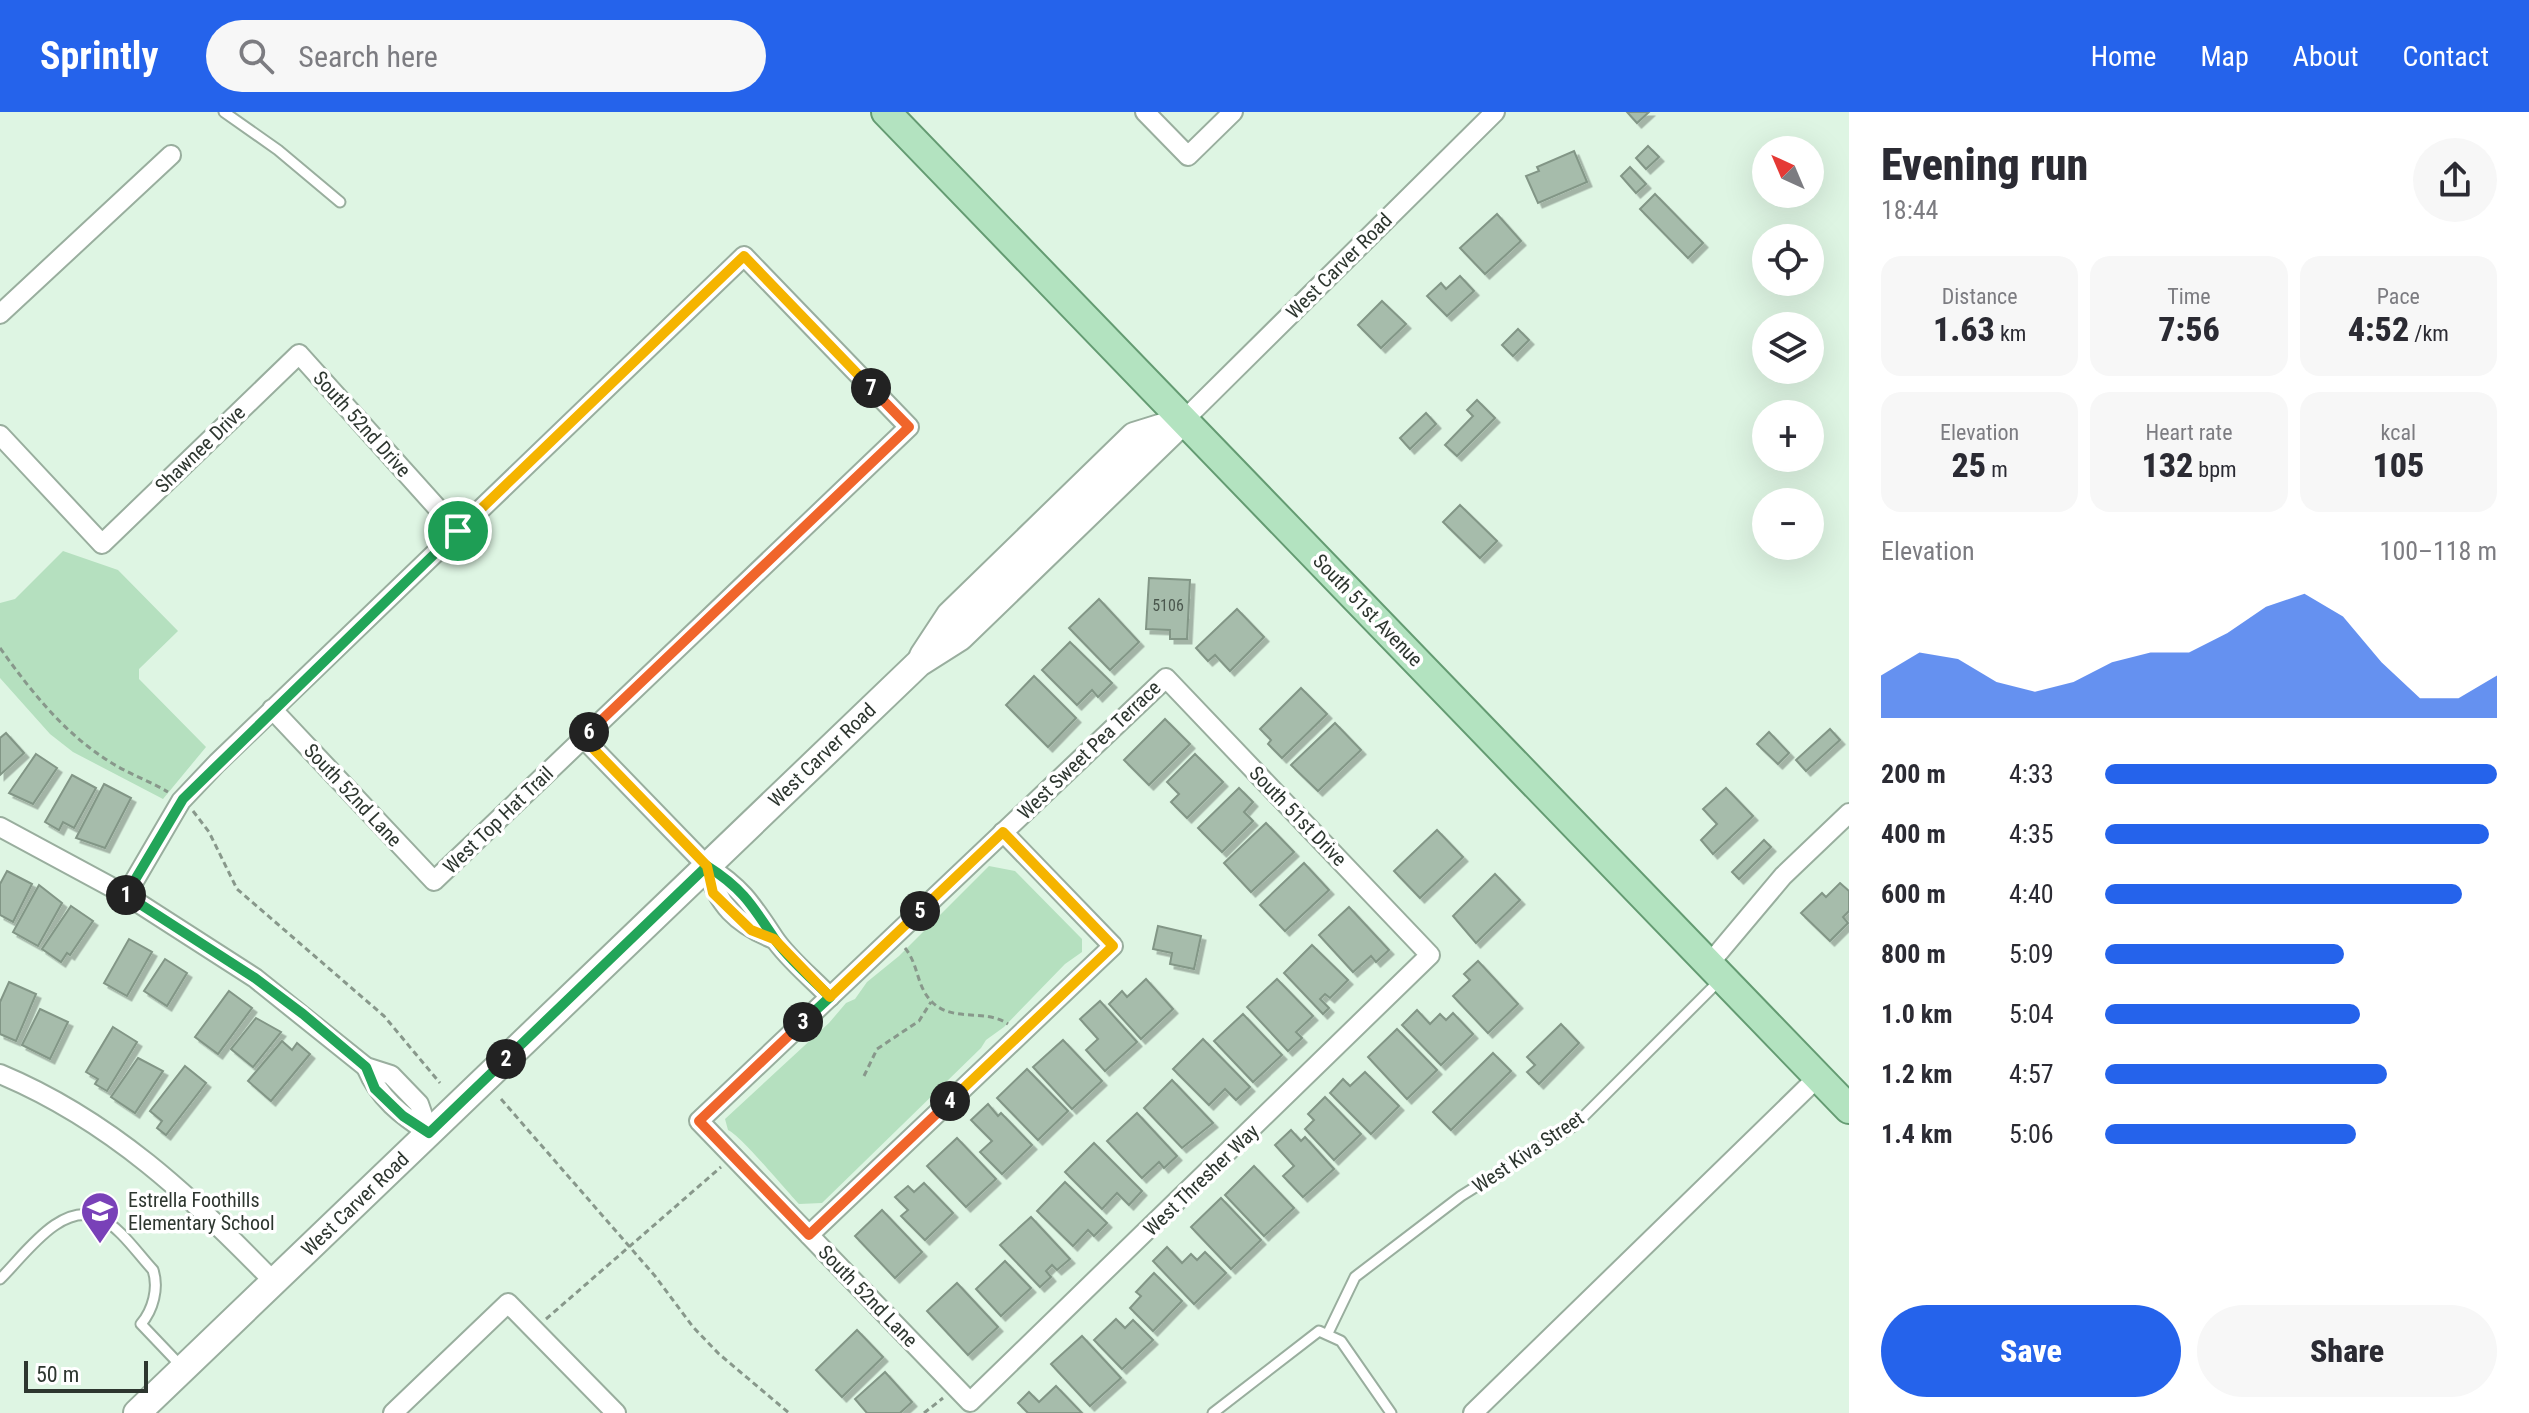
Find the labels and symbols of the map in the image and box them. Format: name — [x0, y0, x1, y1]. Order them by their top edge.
north arrow — [1752, 136, 1824, 208]
street label: West Carver Road — [1281, 208, 1397, 324]
street label: South 52nd Drive — [308, 366, 416, 482]
pin: 7 — [851, 368, 891, 408]
street label: Shawnee Drive — [150, 400, 250, 498]
pin — [424, 497, 492, 565]
street label: South 51st Avenue — [1308, 549, 1428, 671]
house number: 5106 — [1152, 596, 1184, 615]
street label: West Sweet Pea Terrace — [1013, 676, 1165, 824]
street label: West Carver Road — [763, 698, 881, 812]
pin: 6 — [569, 712, 609, 752]
street label: South 52nd Lane — [299, 738, 407, 852]
street label: West Top Hat Trail — [438, 761, 558, 879]
street label: South 51st Drive — [1244, 761, 1352, 871]
pin: 1 — [106, 875, 146, 915]
pin: 5 — [900, 891, 940, 931]
pin: 3 — [783, 1002, 823, 1042]
pin: 2 — [486, 1039, 526, 1079]
pin: 4 — [930, 1081, 970, 1121]
street label: West Kiva Street — [1468, 1106, 1588, 1198]
street label: West Thresher Way — [1139, 1119, 1263, 1241]
street label: West Carver Road — [296, 1147, 414, 1261]
place label: Estrella Foothills Elementary School — [128, 1188, 275, 1235]
school or university icon: Estrella Foothills Elementary School — [79, 1190, 121, 1245]
street label: South 52nd Lane — [813, 1240, 923, 1352]
scale bar — [24, 1357, 148, 1393]

